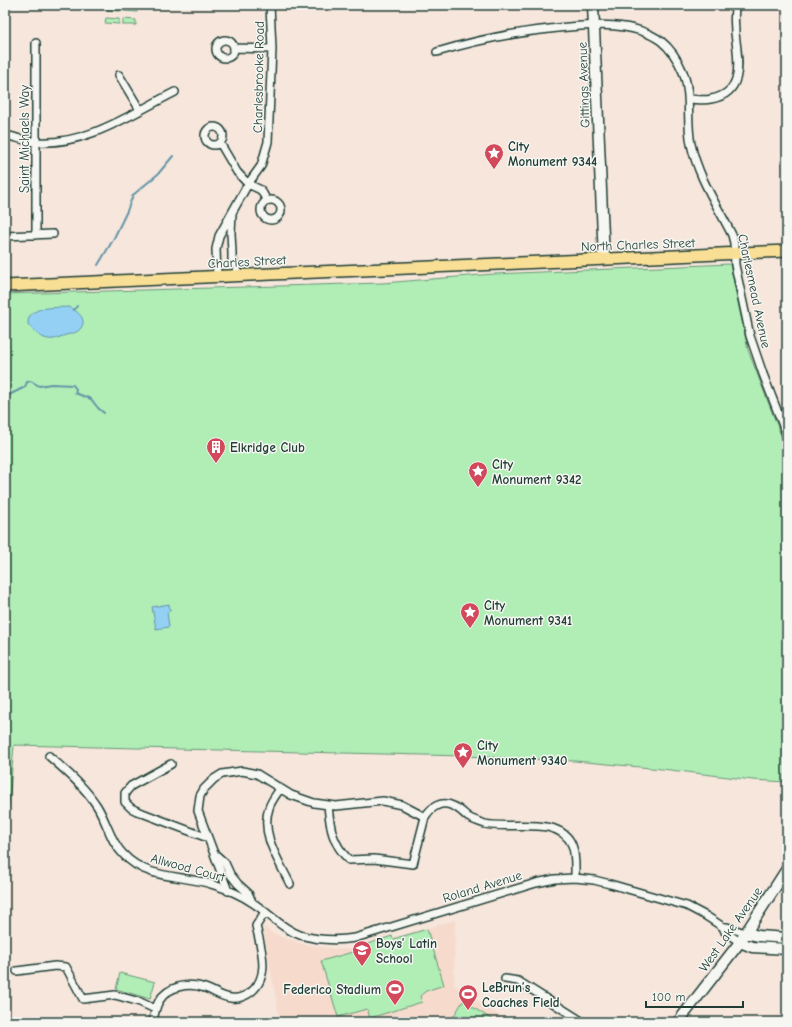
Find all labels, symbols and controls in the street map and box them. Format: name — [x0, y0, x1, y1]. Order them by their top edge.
street label: Charlesbrooke Road — [250, 21, 267, 133]
street label: Gittings Avenue — [574, 41, 592, 128]
street label: Saint Michaels Way — [17, 85, 32, 193]
place label: City Monument 9344 — [508, 139, 597, 169]
place icon: City Monument 9344 — [483, 142, 505, 170]
street label: Charlesmead Avenue — [735, 233, 774, 350]
street label: North Charles Street — [581, 235, 697, 254]
street label: Charles Street — [207, 252, 288, 271]
building icon: Elkridge Club — [205, 436, 227, 464]
place label: Elkridge Club — [230, 440, 305, 455]
place label: City Monument 9342 — [492, 457, 581, 487]
place icon: City Monument 9342 — [467, 460, 489, 488]
place label: City Monument 9341 — [484, 598, 572, 628]
place icon: City Monument 9341 — [459, 601, 481, 629]
place label: City Monument 9340 — [477, 738, 567, 768]
place icon: City Monument 9340 — [452, 741, 474, 769]
street label: Allwood Court — [149, 850, 228, 885]
street label: Roland Avenue — [441, 867, 524, 906]
street label: West Lake Avenue — [696, 884, 765, 974]
place label: Boys’ Latin School — [376, 936, 437, 966]
school or university icon: Boys’ Latin School — [351, 939, 373, 967]
sports icon: Federico Stadium — [384, 978, 406, 1006]
place label: LeBrun’s Coaches Field — [482, 980, 560, 1010]
place label: Federico Stadium — [283, 982, 381, 997]
sports icon: LeBrun’s Coaches Field — [457, 983, 479, 1011]
scale bar — [646, 983, 743, 1009]
text: 100 m — [652, 990, 685, 1004]

